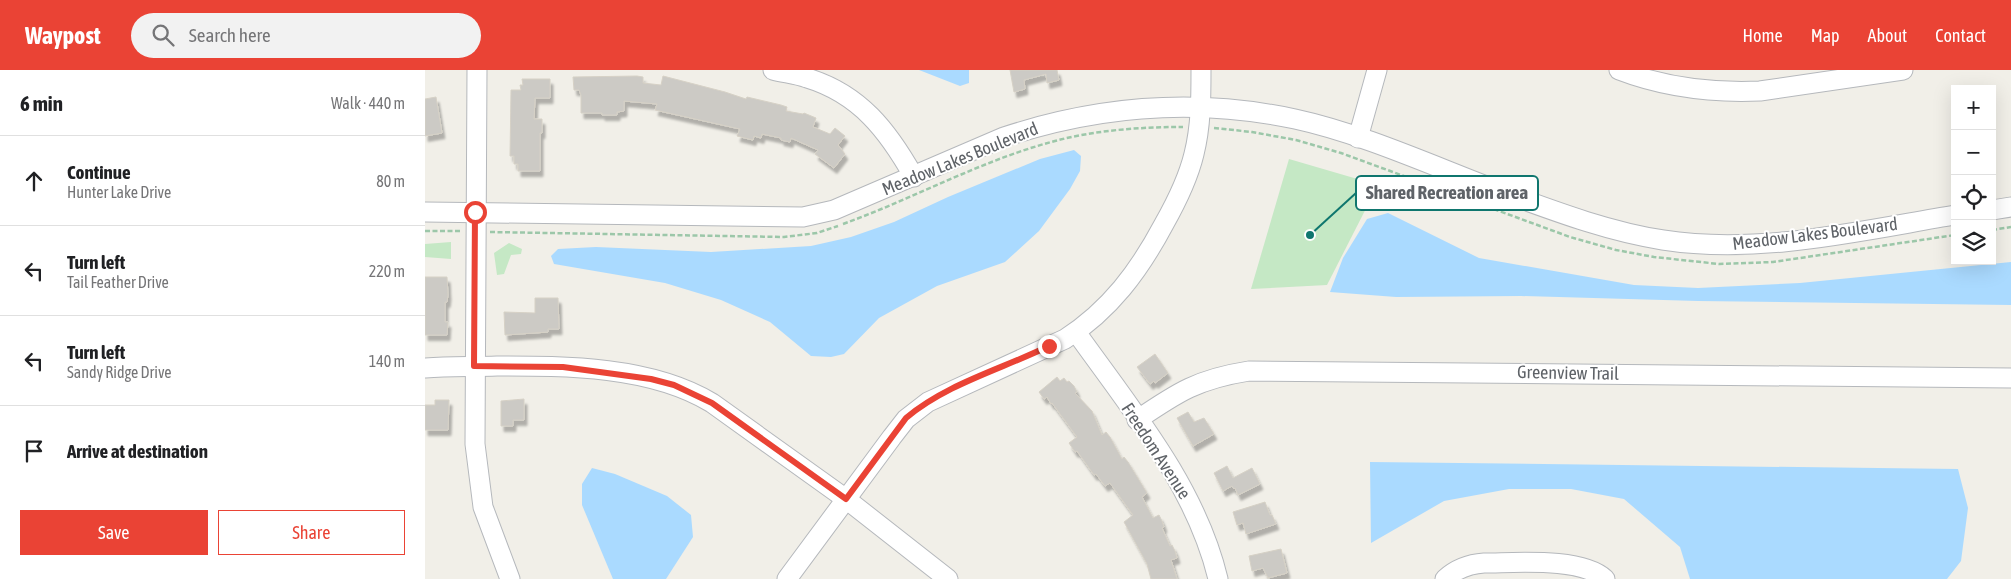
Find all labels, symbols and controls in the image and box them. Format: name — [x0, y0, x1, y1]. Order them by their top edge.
search box — [131, 13, 481, 58]
icon: search — [149, 21, 177, 49]
text: Waypost — [25, 22, 101, 49]
text: Search here — [189, 24, 271, 46]
text: Home — [1743, 25, 1783, 46]
text: Map — [1811, 25, 1840, 46]
text: About — [1868, 25, 1907, 46]
text: Contact — [1935, 25, 1986, 46]
map controls — [1951, 85, 1996, 265]
button: + — [1951, 85, 1996, 130]
text: 6 min — [20, 91, 63, 115]
text: Walk · 440 m — [331, 94, 405, 112]
street label: Meadow Lakes Boulevard — [879, 118, 1041, 199]
button: − — [1951, 130, 1996, 175]
text: Continue — [67, 161, 131, 183]
icon: ahead — [20, 167, 48, 195]
text: 80 m — [376, 172, 405, 190]
button: locate — [1951, 175, 1996, 220]
callout: Shared Recreation area — [1356, 176, 1538, 210]
text: Shared Recreation area — [1366, 181, 1528, 203]
text: Hunter Lake Drive — [67, 183, 171, 201]
route start — [464, 201, 487, 224]
street label: Meadow Lakes Boulevard — [1731, 213, 1899, 254]
button: layers — [1951, 220, 1996, 265]
text: Turn left — [67, 251, 125, 273]
icon: left — [20, 257, 48, 285]
text: 220 m — [369, 262, 405, 280]
text: Tail Feather Drive — [67, 273, 169, 291]
route end — [1038, 335, 1061, 358]
text: Turn left — [67, 341, 125, 363]
icon: left — [20, 347, 48, 375]
text: 140 m — [369, 352, 405, 370]
street label: Greenview Trail — [1517, 361, 1619, 384]
text: Sandy Ridge Drive — [67, 363, 172, 381]
street label: Freedom Avenue — [1117, 399, 1195, 503]
icon: arrive — [20, 437, 48, 465]
text: Arrive at destination — [67, 440, 208, 462]
button: Save — [20, 510, 208, 555]
button: Share — [218, 510, 405, 555]

